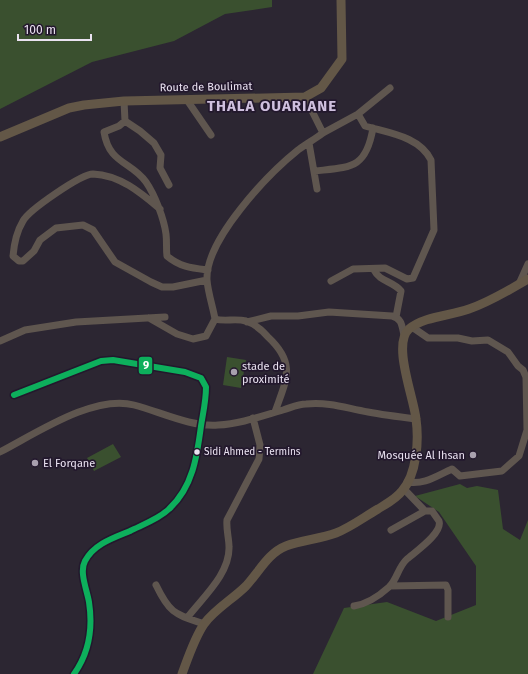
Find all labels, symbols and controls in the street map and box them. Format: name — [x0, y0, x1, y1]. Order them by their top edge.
scale bar — [18, 16, 91, 42]
text: 100 m — [24, 23, 56, 37]
street label: Route de Boulimat — [160, 80, 253, 94]
district label: THALA OUARIANE — [207, 97, 337, 115]
line badge: 9 — [138, 356, 153, 375]
text: 9 — [143, 359, 149, 372]
place label: stade de proximité — [242, 360, 290, 386]
marker: stade de proximité — [229, 367, 239, 377]
place label: Sidi Ahmed - Termins — [204, 446, 301, 458]
marker: Sidi Ahmed - Termins — [192, 447, 202, 457]
place label: Mosquée Al Ihsan — [377, 449, 465, 462]
marker: Mosquée Al Ihsan — [468, 450, 478, 460]
place label: El Forqane — [43, 457, 95, 470]
marker: El Forqane — [30, 458, 40, 468]

